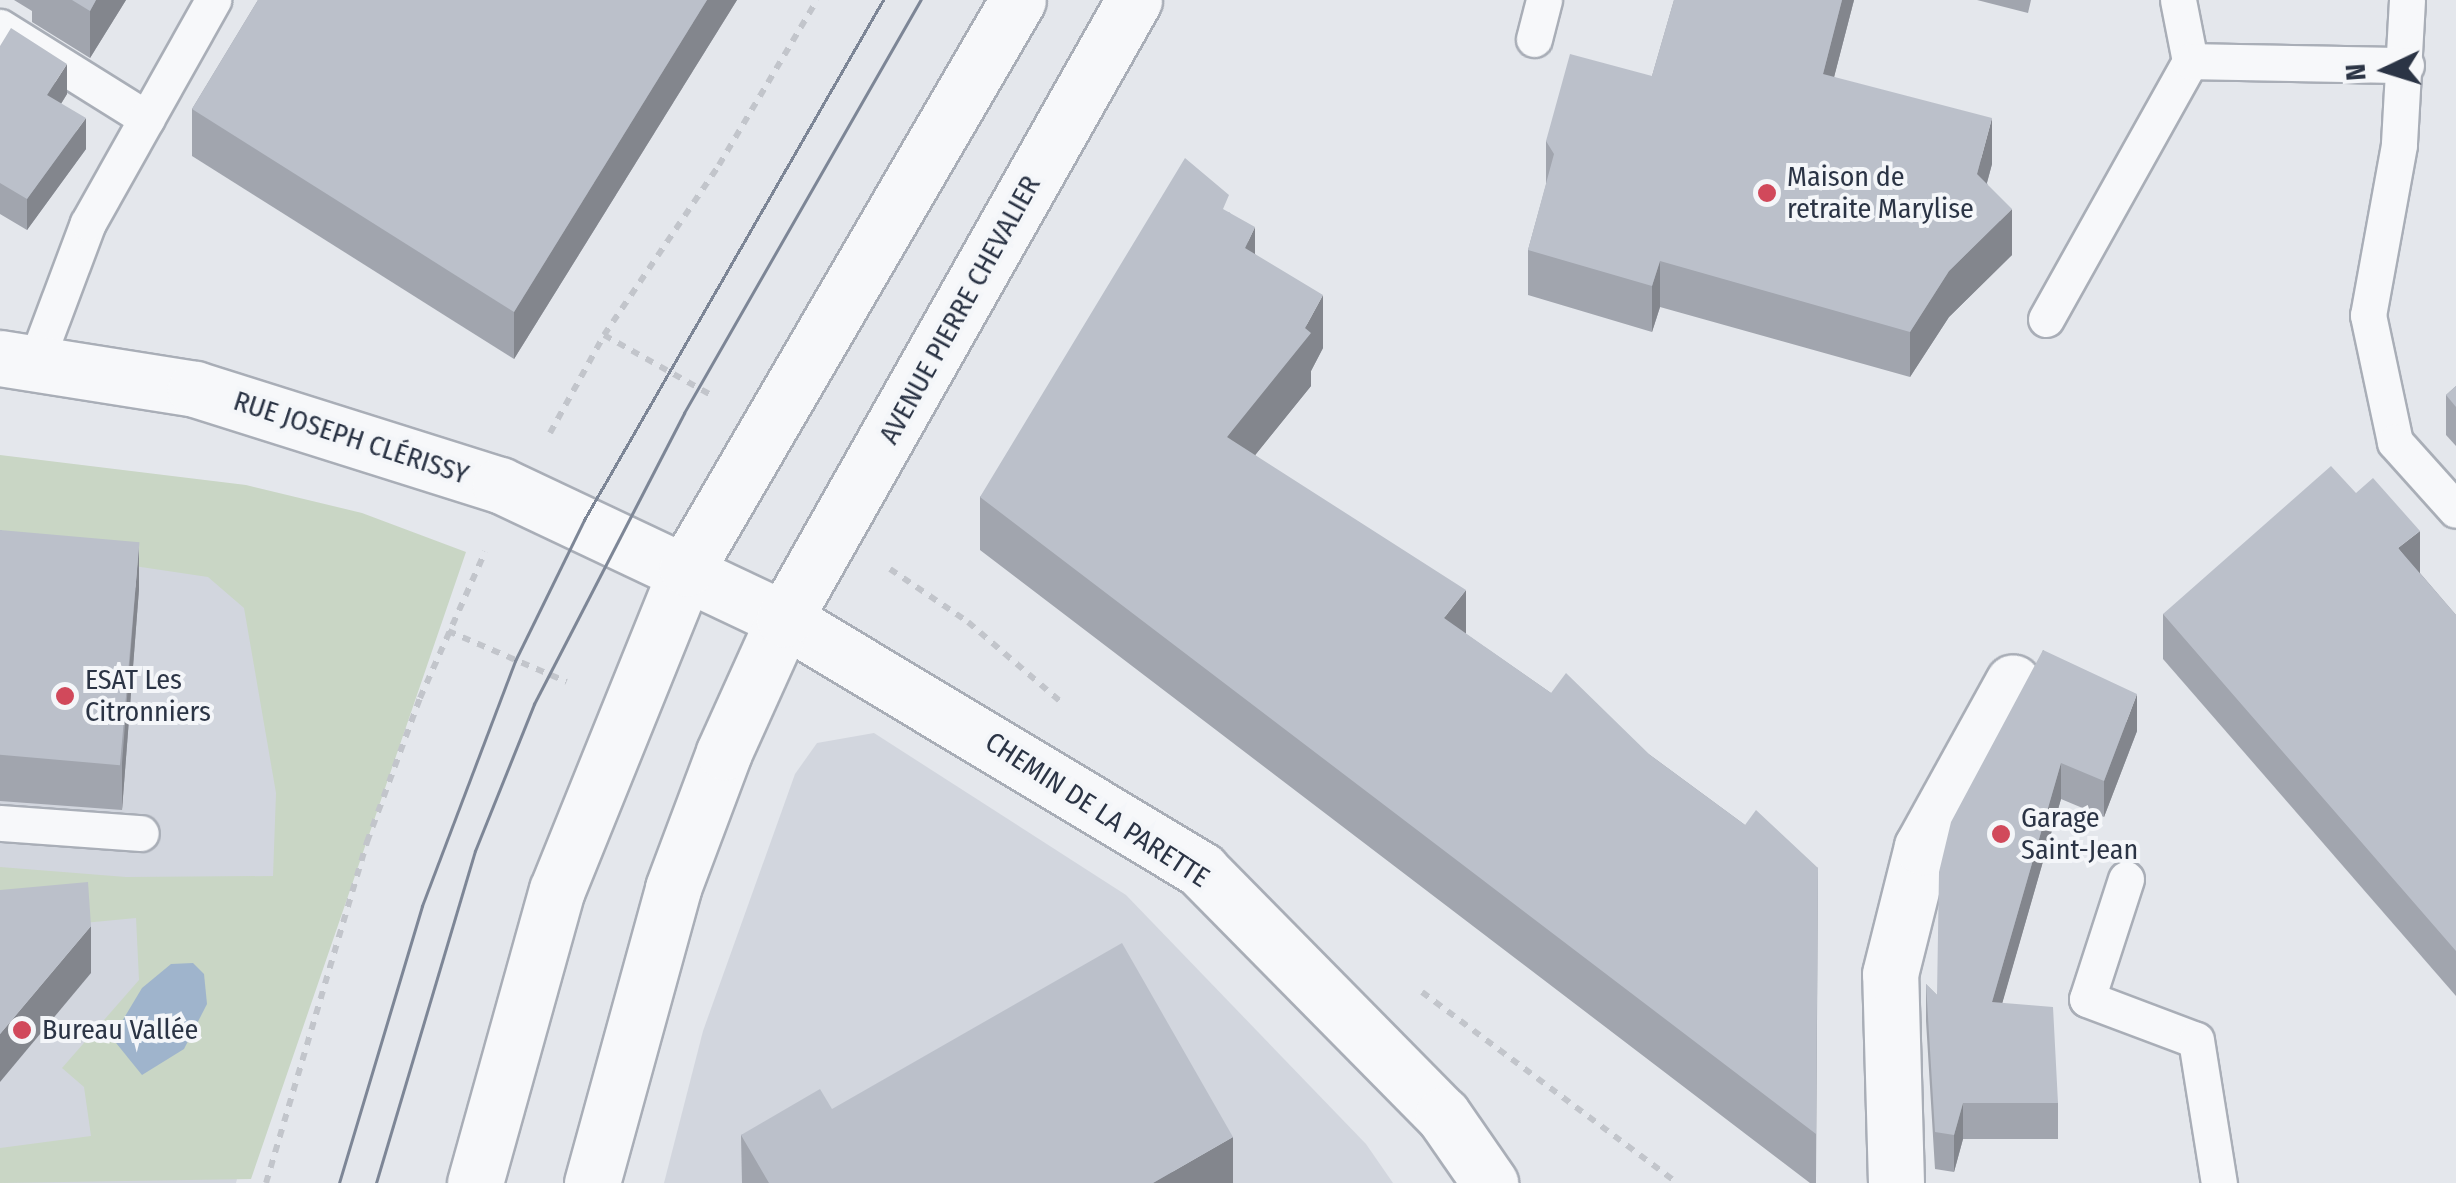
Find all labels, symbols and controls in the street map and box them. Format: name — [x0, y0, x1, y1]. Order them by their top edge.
north arrow — [2336, 20, 2436, 120]
text: N — [2339, 63, 2373, 82]
place label: Maison de retraite Marylise — [1787, 160, 1974, 226]
street label: AVENUE PIERRE CHEVALIER — [872, 170, 1048, 450]
marker: Maison de retraite Marylise — [1756, 182, 1778, 204]
street label: RUE JOSEPH CLÉRISSY — [229, 384, 473, 492]
place label: ESAT Les Citronniers — [85, 663, 211, 729]
marker: ESAT Les Citronniers — [54, 685, 76, 707]
street label: CHEMIN DE LA PARETTE — [979, 725, 1215, 895]
place label: Garage Saint-Jean — [2021, 801, 2138, 867]
marker: Garage Saint-Jean — [1990, 823, 2012, 845]
place label: Bureau Vallée — [42, 1013, 198, 1047]
marker: Bureau Vallée — [11, 1019, 33, 1041]

